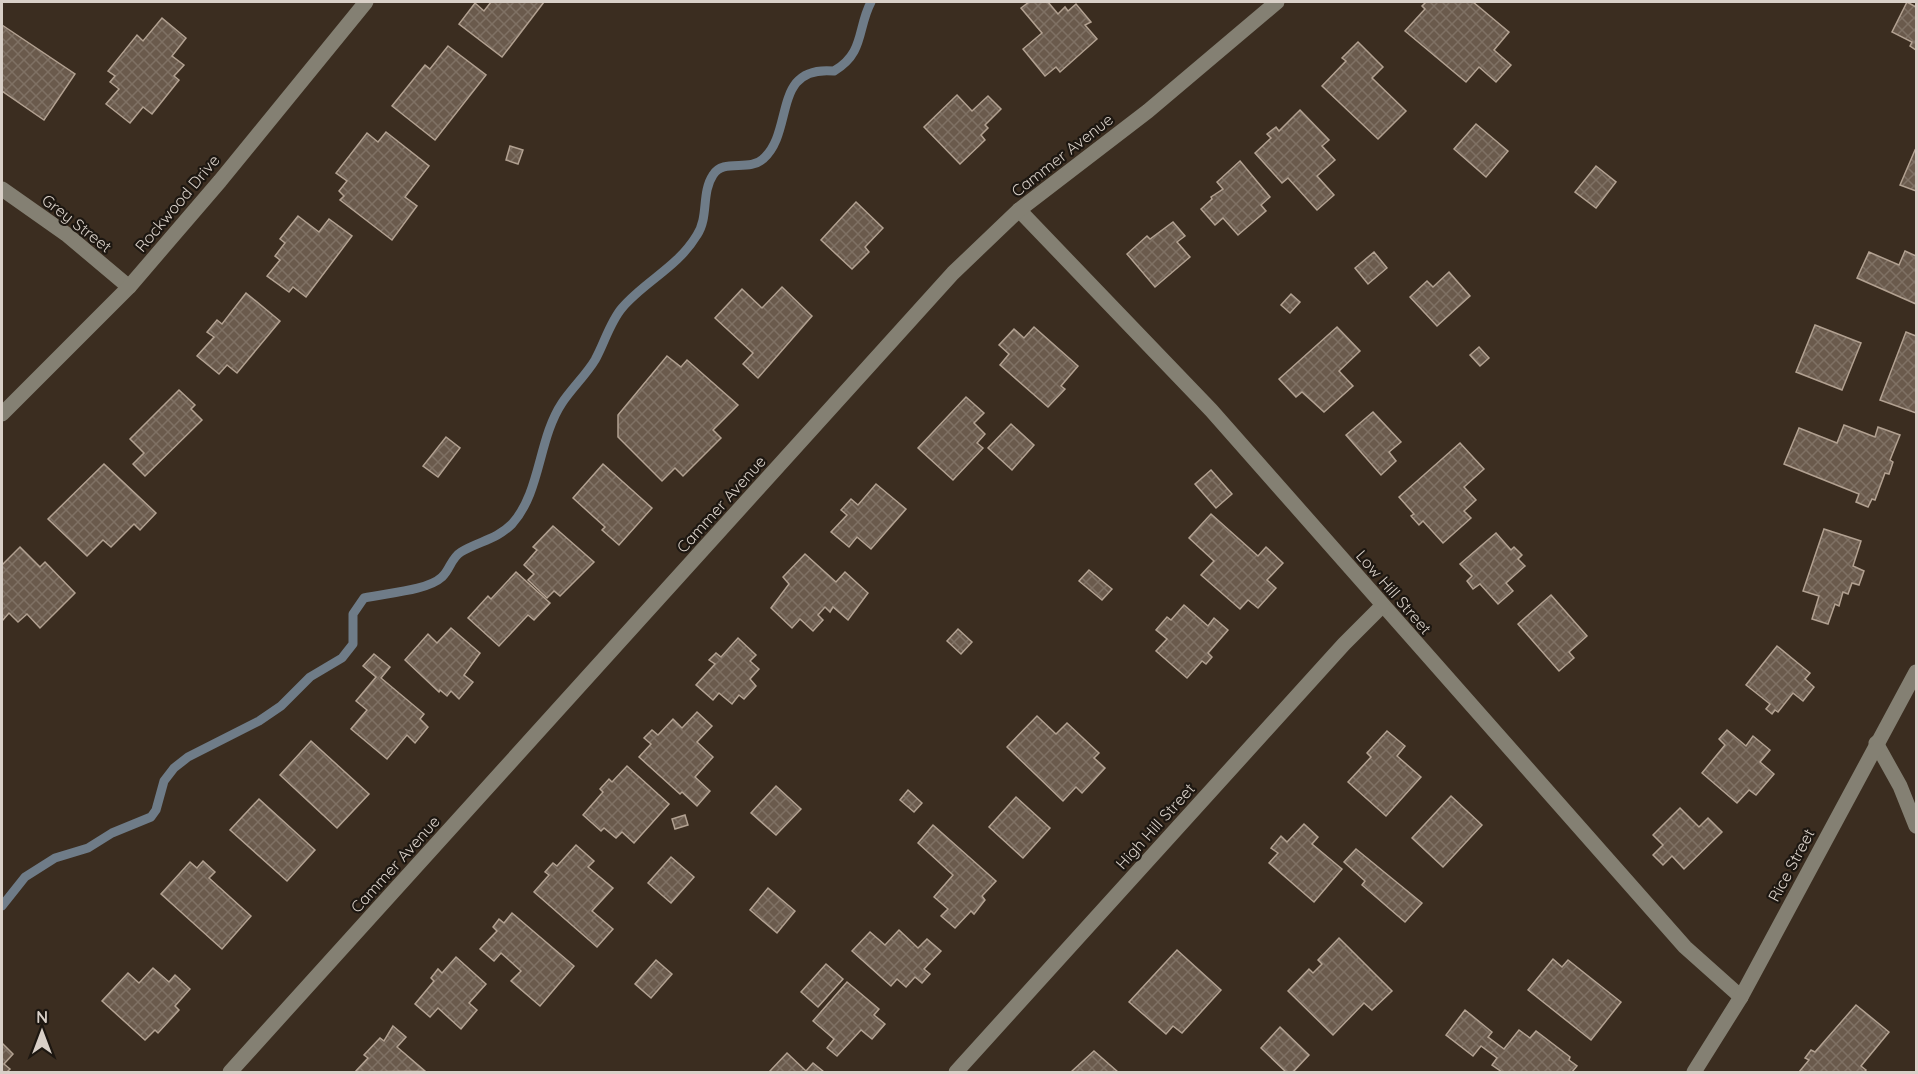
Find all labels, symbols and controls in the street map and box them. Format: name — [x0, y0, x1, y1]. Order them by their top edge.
street label: Cammer Avenue — [1007, 109, 1117, 201]
street label: Rockwood Drive — [130, 150, 224, 256]
street label: Grey Street — [38, 190, 116, 256]
street label: Cammer Avenue — [672, 451, 770, 557]
street label: Low Hill Street — [1352, 546, 1436, 638]
street label: High Hill Street — [1111, 779, 1199, 873]
street label: Cammer Avenue — [346, 811, 444, 917]
street label: Rice Street — [1763, 825, 1819, 905]
north arrow — [12, 1002, 72, 1062]
text: N — [36, 1007, 48, 1027]

